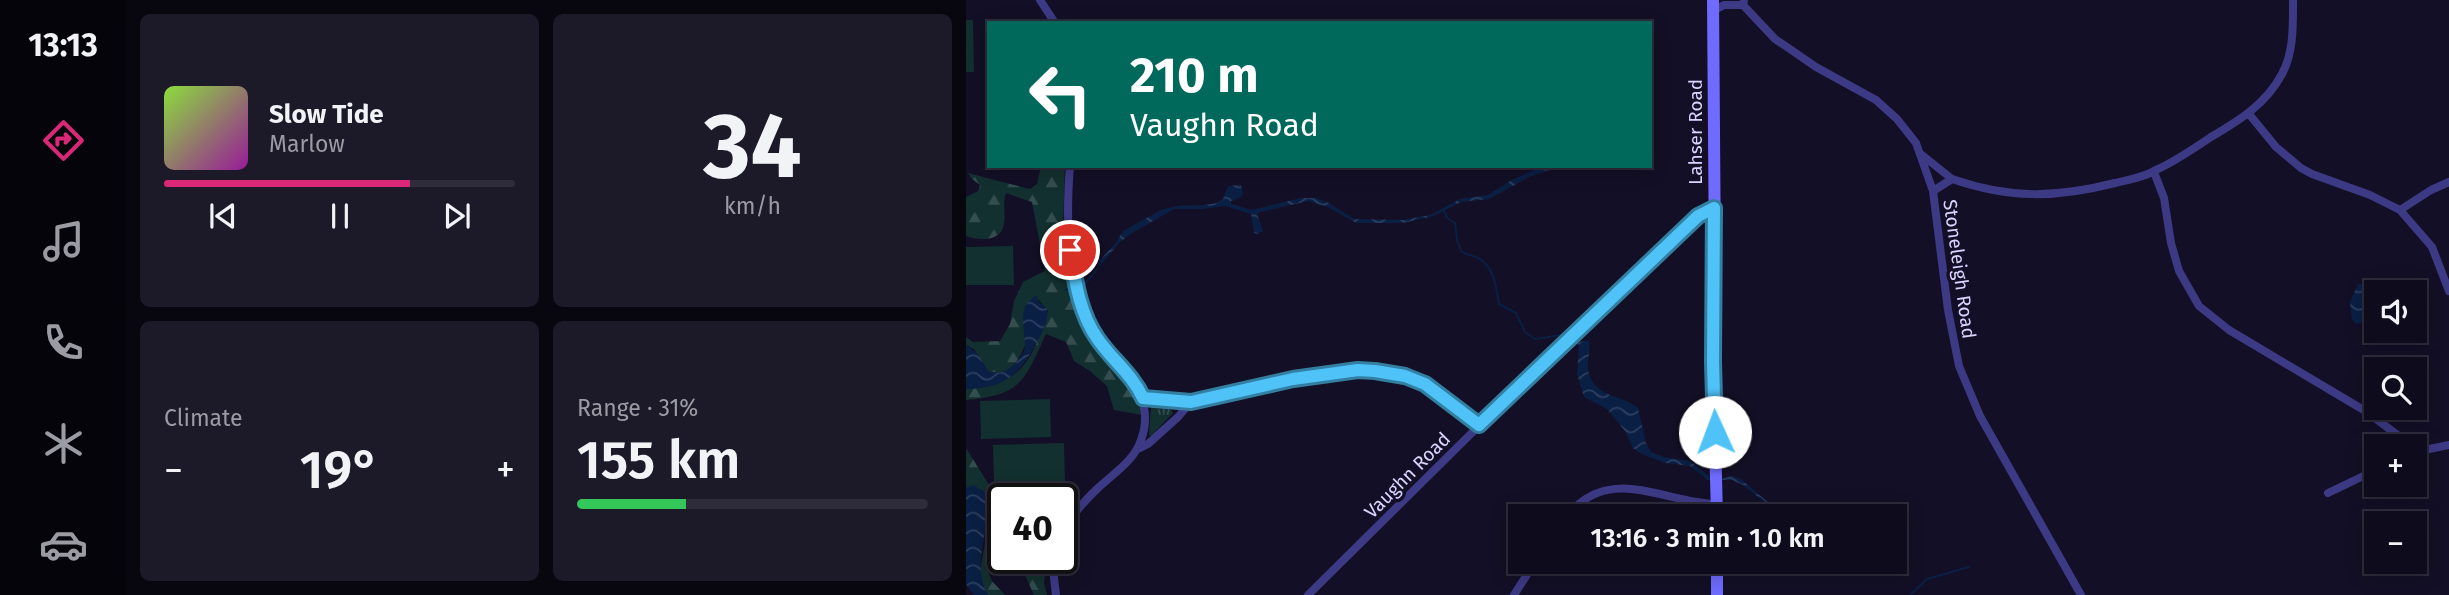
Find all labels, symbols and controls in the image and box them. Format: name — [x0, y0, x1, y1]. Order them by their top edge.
text: 13:13 — [28, 26, 98, 64]
text: 210 m — [1130, 46, 1259, 105]
icon: left — [1015, 49, 1106, 140]
street label: Lahser Road — [1684, 79, 1707, 185]
text: 34 — [703, 92, 802, 201]
text: Slow Tide — [269, 99, 384, 130]
text: Vaughn Road — [1130, 106, 1319, 144]
icon: directions — [39, 116, 88, 165]
text: Marlow — [269, 130, 345, 158]
text: km/h — [724, 192, 781, 220]
icon: previous — [204, 197, 242, 235]
icon: pause — [321, 197, 359, 235]
icon: next — [438, 197, 476, 235]
street label: Stoneleigh Road — [1938, 198, 1981, 340]
icon: music — [39, 217, 88, 266]
pin — [1040, 220, 1100, 280]
icon: arrive — [1051, 231, 1089, 269]
map controls — [2364, 280, 2427, 574]
button: sound — [2364, 280, 2427, 343]
icon: phone — [39, 318, 88, 367]
button: search — [2364, 357, 2427, 420]
text: Range · 31% — [577, 394, 698, 422]
position arrow — [1678, 395, 1752, 469]
text: Climate — [164, 404, 243, 432]
icon: climate — [39, 419, 88, 468]
street label: Vaughn Road — [1360, 428, 1455, 523]
text: 155 km — [577, 429, 740, 492]
button: + — [2364, 434, 2427, 497]
text: 19° — [300, 439, 379, 502]
text: − — [164, 447, 183, 493]
text: + — [496, 447, 515, 493]
speed limit sign: 40 — [987, 483, 1078, 574]
button: − — [2364, 511, 2427, 574]
icon: car — [39, 520, 88, 569]
text: 13:16 · 3 min · 1.0 km — [1590, 523, 1825, 554]

